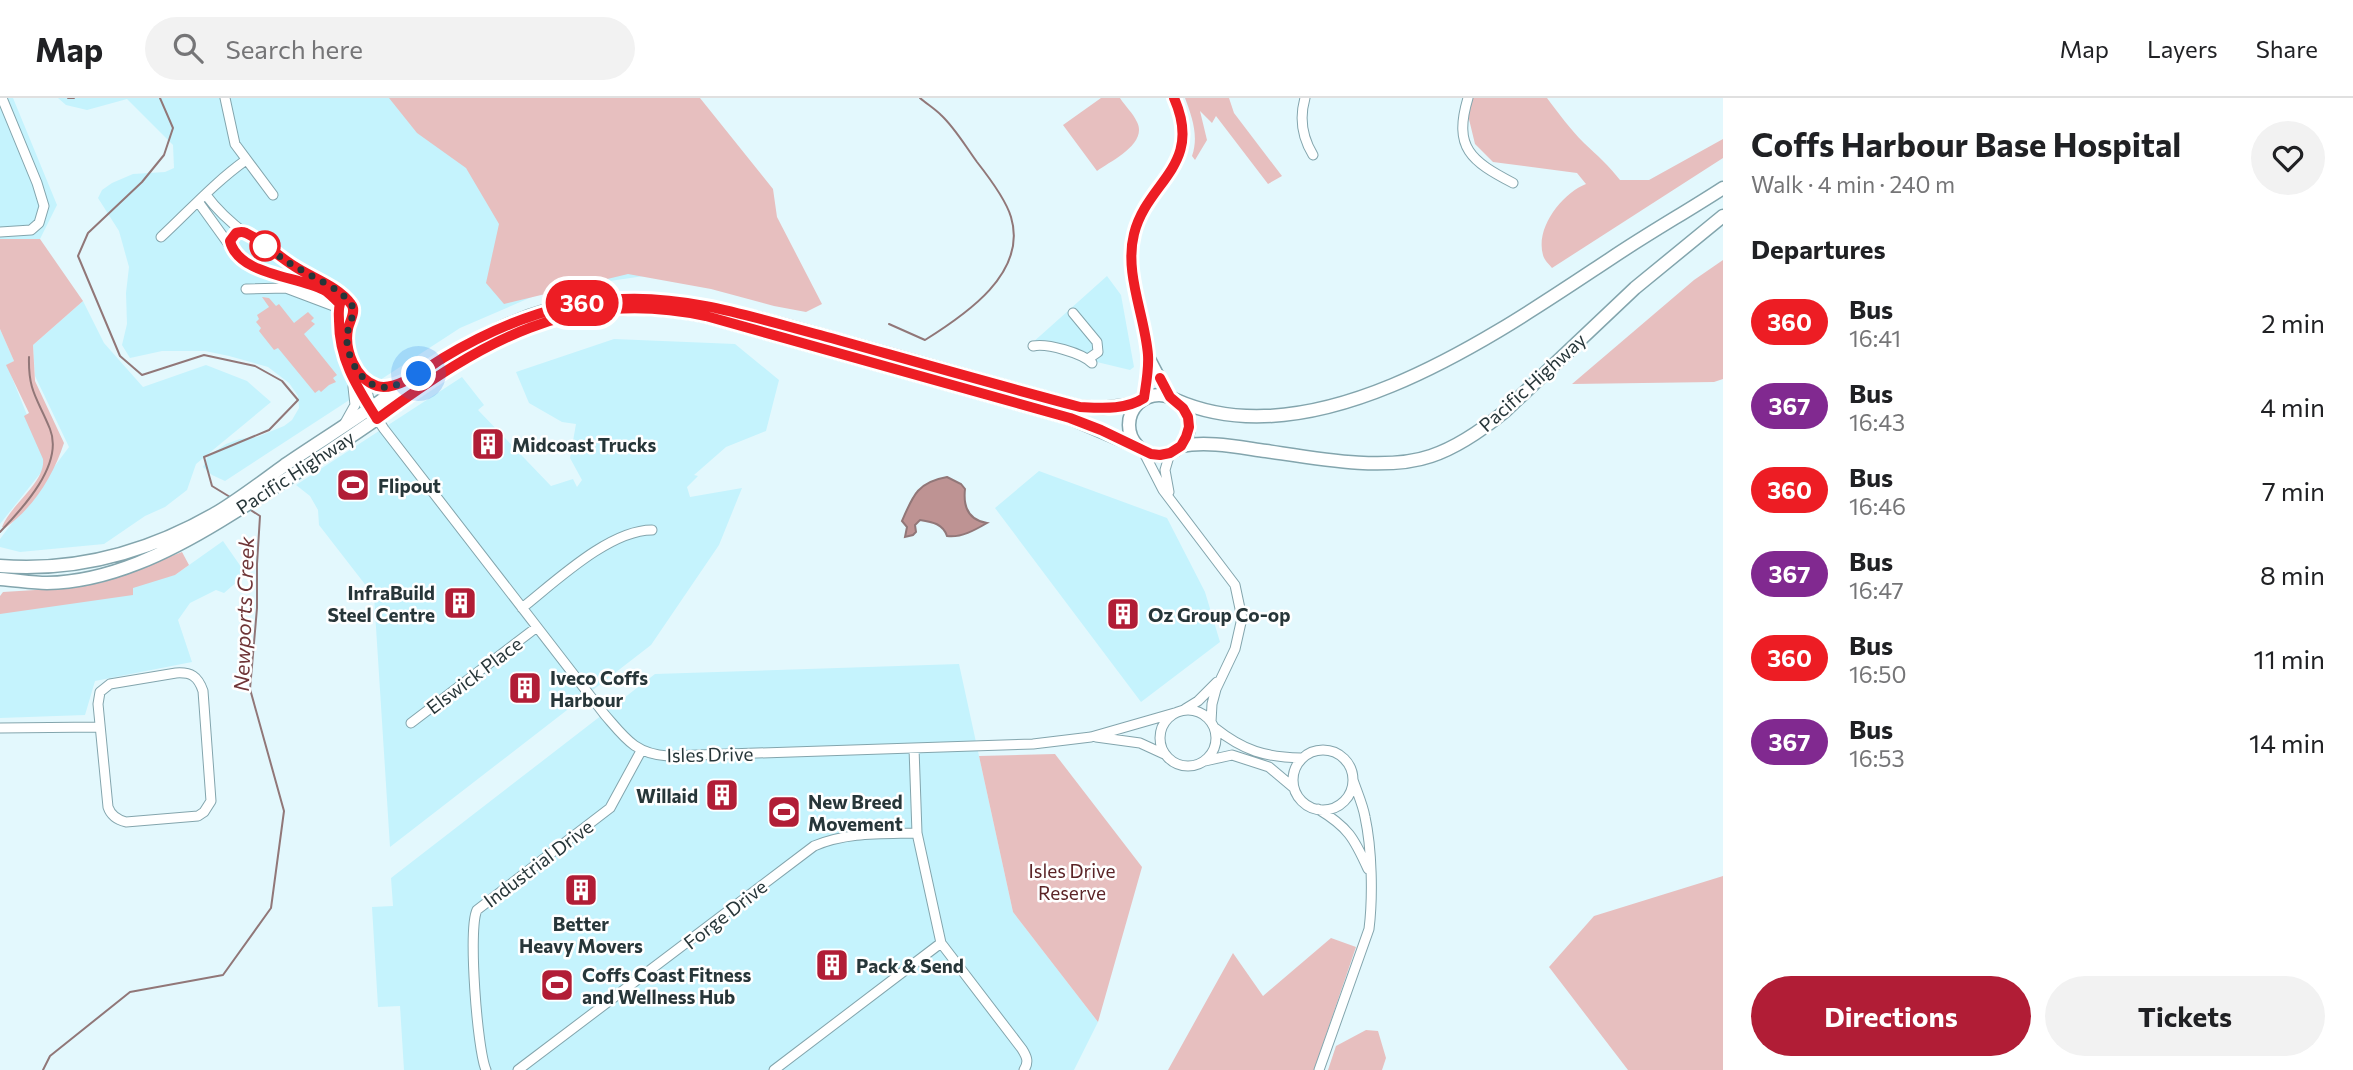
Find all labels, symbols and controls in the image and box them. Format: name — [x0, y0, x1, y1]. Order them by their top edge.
search box — [145, 17, 635, 80]
text: Map — [35, 28, 103, 69]
icon: search — [169, 29, 207, 67]
text: Search here — [225, 33, 363, 64]
text: Map — [2060, 34, 2109, 63]
text: Layers — [2147, 34, 2218, 63]
text: Share — [2256, 34, 2318, 63]
button: heart — [2251, 121, 2325, 195]
text: Coffs Harbour Base Hospital — [1751, 123, 2181, 164]
text: Walk · 4 min · 240 m — [1751, 170, 1955, 198]
unlabelled marker — [250, 231, 280, 261]
text: Departures — [1751, 233, 1886, 264]
line badge: 360 — [542, 280, 622, 326]
text: 360 — [560, 288, 604, 317]
text: Bus — [1849, 293, 1893, 324]
text: 360 — [1767, 307, 1812, 336]
text: 2 min — [2261, 307, 2325, 338]
text: 16:41 — [1849, 324, 1901, 352]
street label: Pacific Highway — [1474, 328, 1590, 436]
your location — [401, 356, 436, 391]
text: Bus — [1849, 377, 1893, 408]
text: 367 — [1769, 391, 1810, 420]
text: 4 min — [2260, 391, 2325, 422]
text: 16:43 — [1849, 408, 1905, 436]
street label: Pacific Highway — [232, 425, 359, 519]
building icon: Midcoast Trucks — [469, 425, 507, 463]
place label: Midcoast Trucks — [512, 433, 657, 456]
text: Bus — [1849, 461, 1893, 492]
sports icon: Flipout — [334, 466, 372, 504]
place label: Flipout — [378, 474, 441, 497]
text: 360 — [1767, 475, 1812, 504]
text: 7 min — [2262, 475, 2325, 506]
text: 16:46 — [1849, 492, 1906, 520]
water label: Newports Creek — [228, 536, 258, 692]
text: Bus — [1849, 545, 1893, 576]
text: 367 — [1769, 559, 1810, 588]
text: 8 min — [2260, 559, 2325, 590]
text: 16:47 — [1849, 576, 1904, 604]
place label: InfraBuild Steel Centre — [327, 581, 435, 626]
building icon: InfraBuild Steel Centre — [441, 584, 479, 622]
building icon: Oz Group Co-op — [1104, 595, 1142, 633]
place label: Oz Group Co-op — [1148, 603, 1290, 626]
text: Bus — [1849, 629, 1893, 660]
street label: Elswick Place — [422, 631, 526, 719]
text: 360 — [1767, 643, 1812, 672]
text: 11 min — [2254, 643, 2325, 674]
text: 16:50 — [1849, 660, 1906, 688]
place label: Iveco Coffs Harbour — [550, 666, 648, 711]
building icon: Iveco Coffs Harbour — [506, 669, 544, 707]
text: Bus — [1849, 713, 1893, 744]
text: 367 — [1769, 727, 1810, 756]
text: 14 min — [2249, 727, 2325, 758]
street label: Isles Drive — [666, 742, 754, 766]
text: 16:53 — [1849, 744, 1905, 772]
building icon: Willaid — [703, 776, 741, 814]
place label: Willaid — [636, 784, 698, 807]
place label: New Breed Movement — [808, 790, 903, 835]
sports icon: New Breed Movement — [765, 793, 803, 831]
street label: Industrial Drive — [479, 814, 597, 912]
park label: Isles Drive Reserve — [1029, 859, 1116, 904]
building icon: Better Heavy Movers — [562, 871, 600, 909]
street label: Forge Drive — [679, 874, 771, 954]
place label: Better Heavy Movers — [519, 912, 643, 957]
building icon: Pack & Send — [813, 946, 851, 984]
place label: Pack & Send — [856, 954, 964, 977]
place label: Coffs Coast Fitness and Wellness Hub — [582, 963, 751, 1008]
sports icon: Coffs Coast Fitness and Wellness Hub — [538, 966, 576, 1004]
button: Directions — [1751, 976, 2031, 1056]
button: Tickets — [2045, 976, 2325, 1056]

